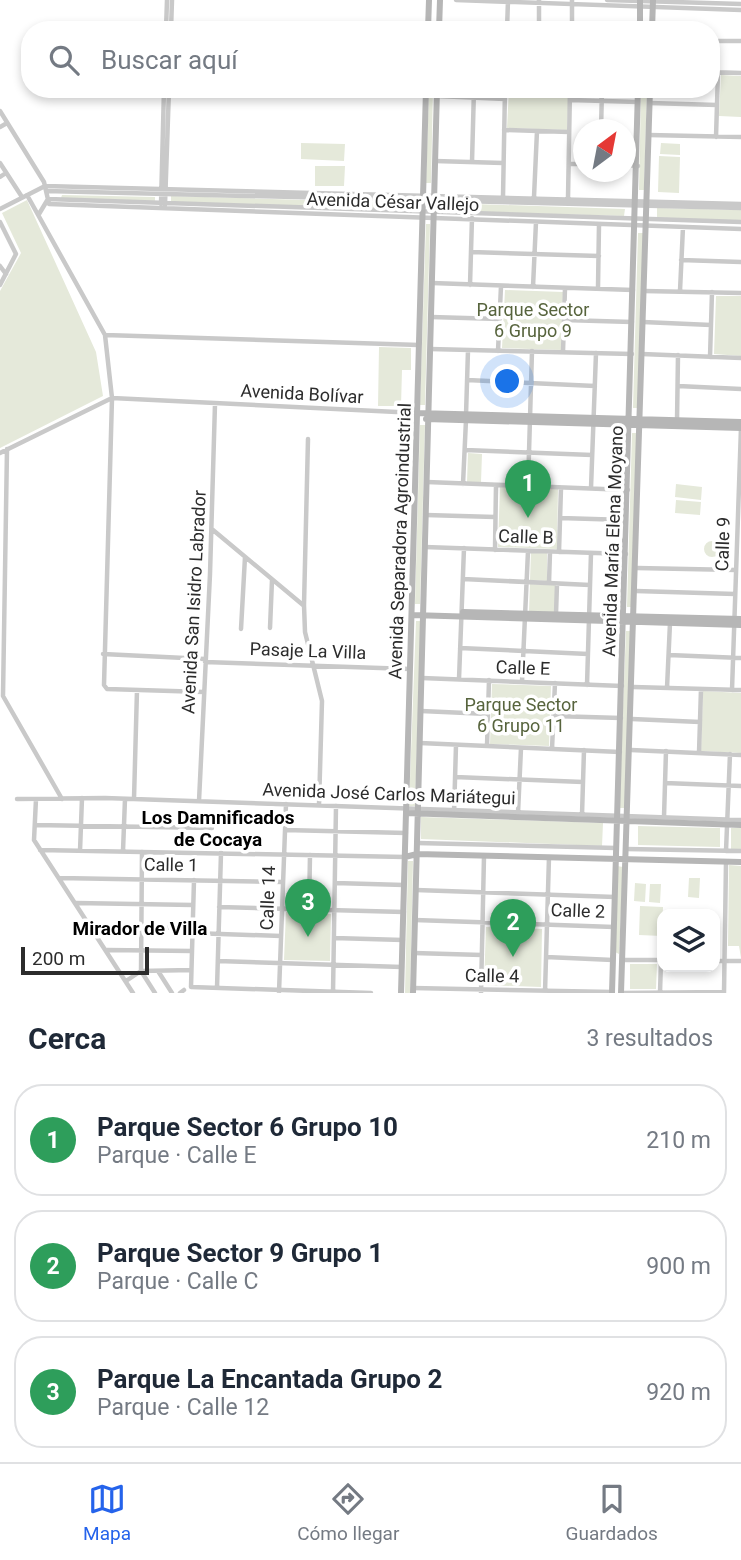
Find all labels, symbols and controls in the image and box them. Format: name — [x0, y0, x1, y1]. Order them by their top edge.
search box — [21, 21, 720, 98]
icon: search — [45, 41, 83, 79]
text: Buscar aquí — [101, 45, 238, 75]
north arrow — [573, 119, 636, 182]
street label: Avenida César Vallejo — [306, 188, 480, 215]
park label: Parque Sector 6 Grupo 9 — [477, 299, 589, 341]
your location — [490, 364, 524, 398]
street label: Avenida Bolívar — [240, 380, 364, 407]
street label: Avenida Separadora Agroindustrial — [384, 402, 415, 680]
street label: Avenida María Elena Moyano — [598, 425, 627, 657]
pin: 1 — [505, 460, 551, 518]
street label: Avenida San Isidro Labrador — [177, 490, 210, 714]
street label: Calle 9 — [711, 516, 734, 572]
street label: Calle B — [498, 525, 554, 548]
street label: Pasaje La Villa — [249, 638, 367, 663]
street label: Calle E — [495, 656, 551, 679]
park label: Parque Sector 6 Grupo 11 — [465, 694, 577, 736]
street label: Avenida José Carlos Mariátegui — [262, 779, 516, 808]
district label: Los Damnificados de Cocaya — [142, 806, 295, 851]
street label: Calle 1 — [144, 854, 198, 875]
street label: Calle 14 — [256, 865, 279, 931]
pin: 3 — [285, 879, 331, 937]
pin: 2 — [490, 899, 536, 957]
street label: Calle 2 — [550, 899, 606, 922]
map controls — [657, 909, 720, 972]
button: layers — [657, 909, 720, 972]
district label: Mirador de Villa — [73, 917, 207, 940]
scale bar — [21, 944, 149, 976]
text: 200 m — [32, 947, 85, 970]
street label: Calle 4 — [465, 965, 519, 986]
text: Cerca — [28, 1021, 106, 1056]
text: 3 resultados — [586, 1025, 713, 1052]
text: Parque Sector 6 Grupo 10 — [97, 1112, 398, 1142]
text: 1 — [46, 1127, 60, 1154]
text: 210 m — [646, 1127, 711, 1154]
text: Parque · Calle E — [97, 1142, 256, 1169]
text: Parque Sector 9 Grupo 1 — [97, 1238, 383, 1268]
text: 2 — [46, 1253, 60, 1280]
text: 900 m — [646, 1253, 711, 1280]
text: Parque · Calle C — [97, 1268, 258, 1295]
text: Parque La Encantada Grupo 2 — [97, 1364, 442, 1394]
text: 3 — [46, 1379, 60, 1406]
text: 920 m — [646, 1379, 711, 1406]
text: Parque · Calle 12 — [97, 1394, 269, 1421]
tab: Mapa — [83, 1480, 131, 1545]
tab: Cómo llegar — [297, 1480, 399, 1545]
tab: Guardados — [566, 1480, 658, 1545]

